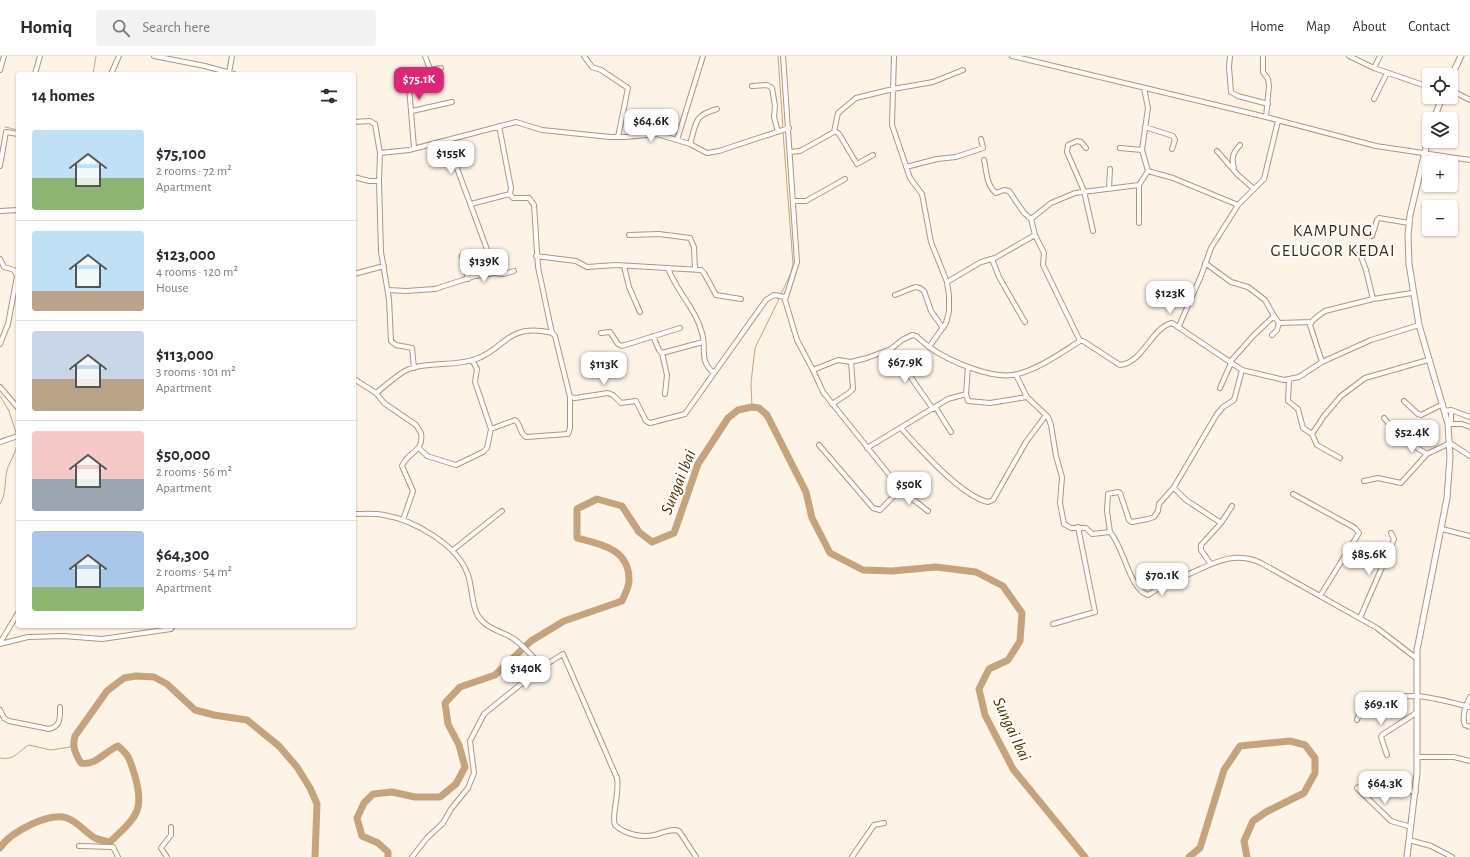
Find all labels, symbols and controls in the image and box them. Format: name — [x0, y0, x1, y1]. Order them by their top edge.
search box — [96, 10, 376, 46]
icon: search — [110, 17, 132, 39]
text: Homiq — [20, 18, 72, 37]
text: Search here — [142, 20, 210, 35]
text: Home — [1250, 20, 1284, 34]
text: Map — [1306, 20, 1330, 34]
text: About — [1352, 20, 1386, 34]
text: Contact — [1408, 20, 1450, 34]
pin: $75.1K — [386, 67, 452, 101]
map controls — [1422, 68, 1458, 236]
button: locate — [1422, 68, 1458, 104]
text: $75.1K — [403, 73, 435, 86]
icon: filters — [318, 85, 340, 107]
text: 14 homes — [32, 87, 95, 104]
pin: $64.6K — [618, 109, 684, 143]
button: layers — [1422, 112, 1458, 148]
text: $64.6K — [633, 115, 669, 128]
pin: $155K — [423, 141, 479, 175]
text: $75,100 — [156, 145, 206, 162]
icon: home — [64, 146, 112, 194]
text: $155K — [436, 147, 466, 160]
button: + — [1422, 156, 1458, 192]
text: 2 rooms · 72 m² — [156, 165, 232, 178]
text: Apartment — [156, 181, 211, 194]
button: − — [1422, 200, 1458, 236]
district label: KAMPUNG GELUGOR KEDAI — [1271, 222, 1395, 259]
text: $123,000 — [156, 246, 216, 263]
icon: home — [64, 247, 112, 295]
pin: $139K — [456, 249, 512, 283]
text: $139K — [469, 255, 499, 268]
text: 4 rooms · 120 m² — [156, 266, 238, 279]
pin: $123K — [1142, 281, 1198, 315]
text: House — [156, 282, 188, 295]
text: $123K — [1155, 287, 1185, 300]
text: $113,000 — [156, 346, 214, 363]
icon: home — [64, 347, 112, 395]
pin: $67.9K — [872, 350, 938, 384]
pin: $113K — [576, 352, 632, 386]
text: $67.9K — [888, 356, 922, 369]
text: $113K — [590, 358, 618, 371]
text: 3 rooms · 101 m² — [156, 366, 236, 379]
text: Apartment — [156, 382, 211, 395]
pin: $52.4K — [1379, 420, 1445, 454]
text: $52.4K — [1395, 426, 1429, 439]
text: $50,000 — [156, 446, 210, 463]
icon: home — [64, 447, 112, 495]
water label: Sungai Ibai — [657, 447, 699, 517]
text: 2 rooms · 56 m² — [156, 466, 232, 479]
pin: $50K — [885, 472, 933, 506]
text: $50K — [896, 478, 922, 491]
text: Apartment — [156, 482, 211, 495]
pin: $85.6K — [1336, 542, 1402, 576]
text: $64,300 — [156, 546, 209, 563]
icon: home — [64, 547, 112, 595]
text: $85.6K — [1352, 548, 1386, 561]
pin: $70.1K — [1129, 563, 1195, 597]
text: 2 rooms · 54 m² — [156, 566, 232, 579]
text: $70.1K — [1145, 569, 1179, 582]
text: Apartment — [156, 582, 211, 595]
pin: $140K — [498, 656, 554, 690]
text: $140K — [510, 662, 542, 675]
pin: $69.1K — [1348, 692, 1414, 726]
water label: Sungai Ibai — [990, 695, 1034, 764]
text: $69.1K — [1364, 698, 1398, 711]
pin: $64.3K — [1352, 771, 1418, 805]
text: $64.3K — [1368, 777, 1402, 790]

